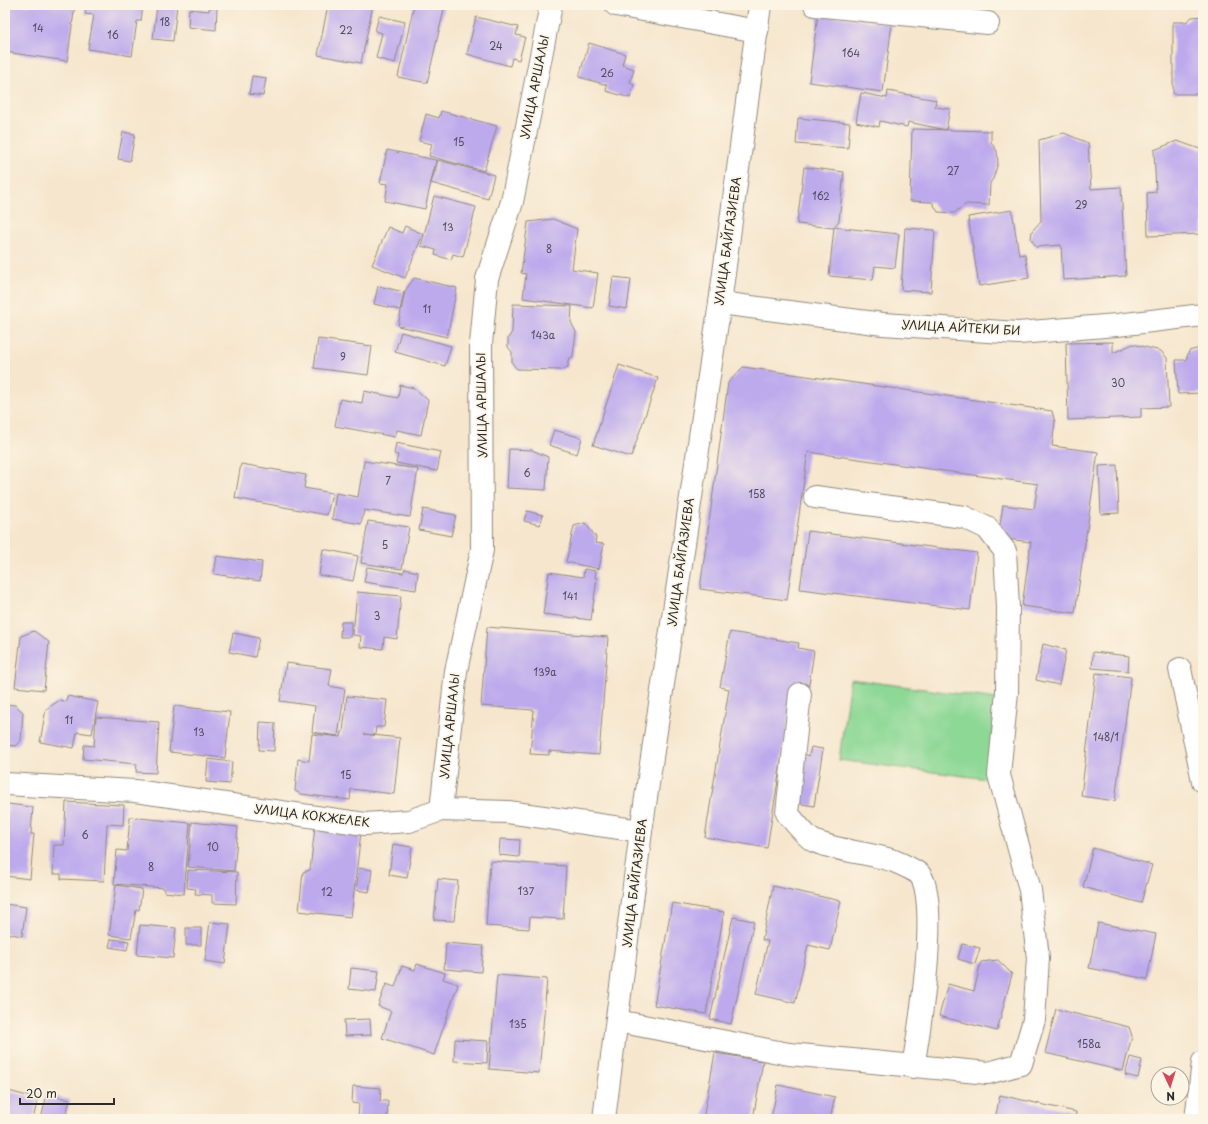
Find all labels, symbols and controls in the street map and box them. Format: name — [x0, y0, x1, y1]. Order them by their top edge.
house number: 18 — [160, 14, 170, 29]
house number: 14 — [32, 20, 44, 35]
house number: 22 — [339, 22, 353, 37]
house number: 16 — [107, 27, 119, 42]
street label: УЛИЦА АРШАЛЫ — [515, 33, 553, 140]
house number: 24 — [489, 38, 503, 53]
house number: 164 — [842, 45, 860, 60]
house number: 26 — [600, 65, 614, 80]
house number: 15 — [454, 134, 464, 149]
house number: 27 — [947, 163, 960, 178]
street label: УЛИЦА БАЙГАЗИЕВА — [709, 175, 745, 306]
house number: 162 — [812, 188, 830, 203]
house number: 29 — [1075, 197, 1088, 212]
house number: 13 — [442, 219, 454, 234]
house number: 8 — [546, 241, 552, 256]
house number: 11 — [423, 301, 431, 316]
street label: УЛИЦА АЙТЕКИ БИ — [901, 315, 1021, 339]
house number: 143а — [531, 327, 556, 342]
house number: 9 — [340, 349, 346, 364]
street label: УЛИЦА АРШАЛЫ — [471, 352, 491, 458]
house number: 30 — [1111, 375, 1125, 390]
house number: 6 — [523, 465, 531, 480]
house number: 7 — [385, 473, 391, 488]
house number: 158 — [748, 486, 766, 501]
street label: УЛИЦА БАЙГАЗИЕВА — [662, 496, 698, 627]
house number: 5 — [382, 537, 388, 552]
house number: 141 — [563, 588, 578, 603]
house number: 3 — [374, 608, 380, 623]
house number: 139а — [534, 664, 557, 679]
street label: УЛИЦА АРШАЛЫ — [435, 672, 463, 779]
house number: 11 — [65, 712, 73, 727]
house number: 13 — [193, 724, 205, 739]
house number: 148/1 — [1093, 729, 1119, 744]
house number: 15 — [341, 767, 351, 782]
street label: УЛИЦА КОКЖЕЛЕК — [253, 799, 371, 831]
street label: УЛИЦА БАЙГАЗИЕВА — [617, 817, 651, 948]
house number: 6 — [81, 827, 89, 842]
house number: 10 — [207, 839, 219, 854]
house number: 8 — [148, 859, 154, 874]
house number: 137 — [518, 883, 535, 898]
house number: 12 — [321, 884, 333, 899]
house number: 135 — [509, 1016, 527, 1031]
house number: 158а — [1077, 1036, 1101, 1051]
north arrow — [1150, 1066, 1190, 1106]
scale bar — [20, 1080, 114, 1106]
text: 20 m — [26, 1084, 57, 1102]
text: N — [1166, 1088, 1176, 1105]

